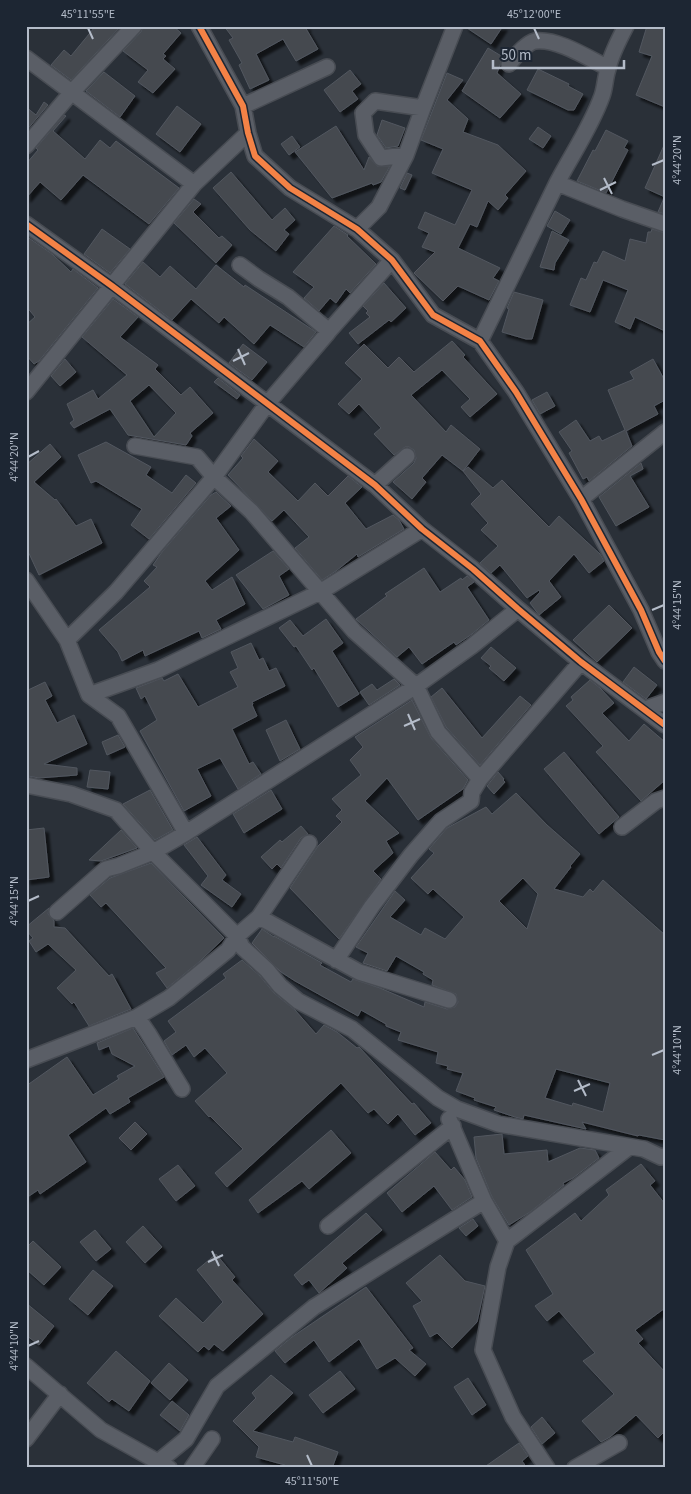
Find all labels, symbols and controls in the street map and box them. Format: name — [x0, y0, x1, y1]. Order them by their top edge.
text: 45°11'55"E — [61, 6, 115, 23]
text: 45°12'00"E — [507, 6, 561, 23]
scale bar — [493, 38, 625, 70]
text: 50 m — [501, 45, 531, 66]
text: 4°44'20"N — [669, 135, 686, 185]
text: 4°44'20"N — [6, 432, 23, 482]
text: 4°44'15"N — [669, 580, 686, 630]
text: 4°44'15"N — [6, 876, 23, 926]
text: 4°44'10"N — [669, 1025, 686, 1075]
text: 4°44'10"N — [6, 1321, 23, 1371]
text: 45°11'50"E — [285, 1473, 339, 1490]

